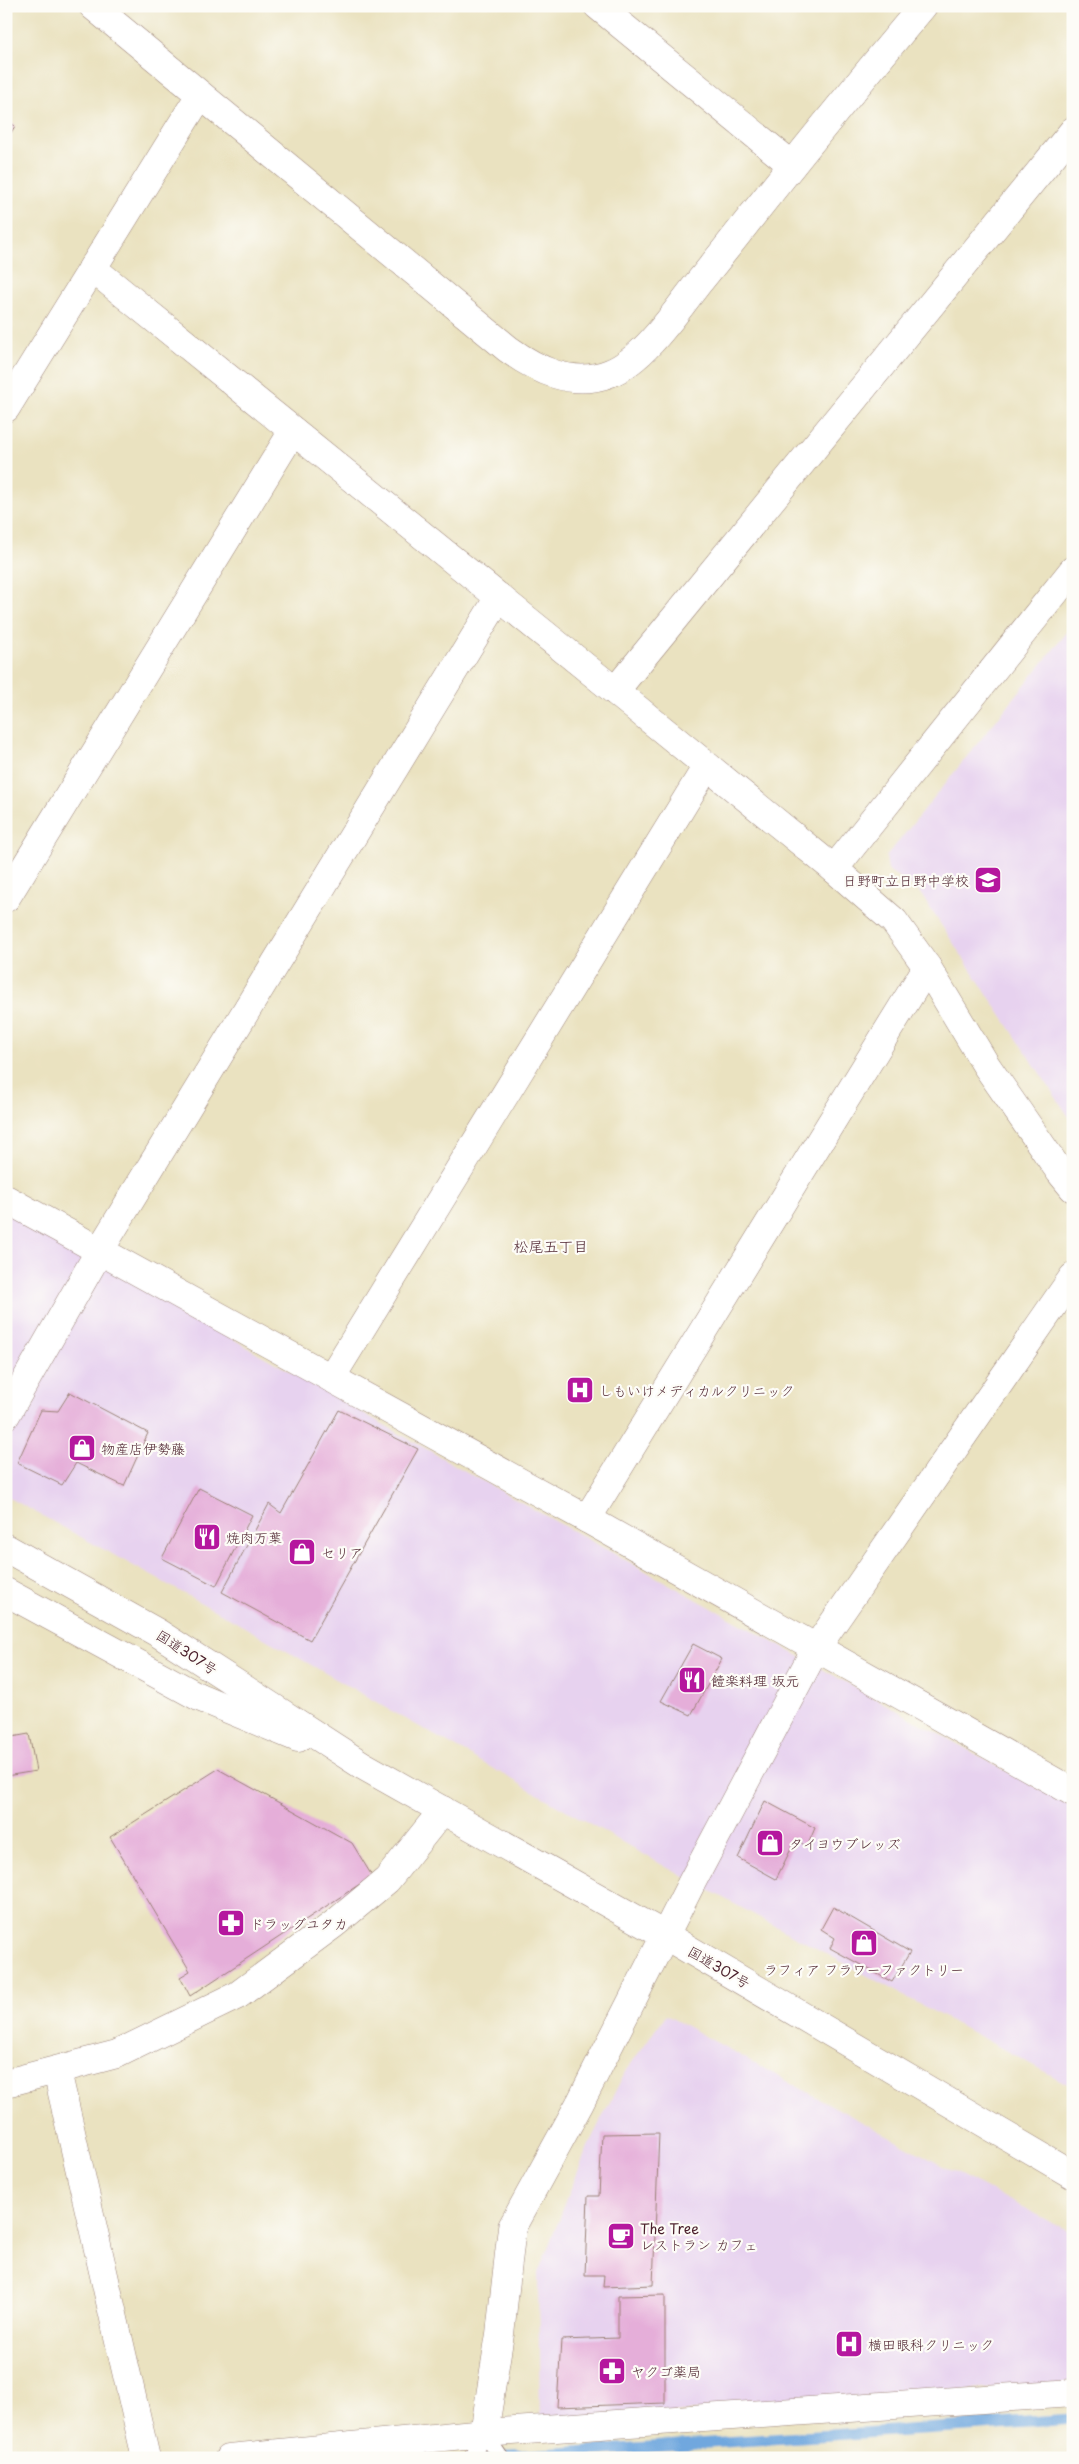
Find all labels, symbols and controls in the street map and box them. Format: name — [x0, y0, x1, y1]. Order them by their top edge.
school or university icon: 日野町立日野中学校 — [973, 865, 1003, 895]
place label: 日野町立日野中学校 — [843, 870, 969, 891]
district label: 松尾五丁目 — [513, 1234, 589, 1257]
hospital icon: しもいけメディカルクリニック — [565, 1375, 595, 1405]
place label: しもいけメディカルクリニック — [599, 1380, 794, 1401]
shop icon: 物産店伊勢藤 — [67, 1433, 97, 1463]
place label: 物産店伊勢藤 — [101, 1438, 185, 1459]
restaurant icon: 焼肉万葉 — [192, 1522, 222, 1552]
place label: 焼肉万葉 — [226, 1527, 282, 1548]
shop icon: セリア — [287, 1537, 317, 1567]
place label: セリア — [321, 1542, 363, 1563]
street label: 国道307号 — [152, 1624, 222, 1680]
restaurant icon: 饐楽料理 坂元 — [677, 1665, 707, 1695]
place label: 饐楽料理 坂元 — [711, 1670, 800, 1691]
shop icon: タイヨウブレッズ — [755, 1828, 785, 1858]
place label: タイヨウブレッズ — [789, 1833, 900, 1854]
pharmacy icon: ドラッグユタカ — [216, 1908, 246, 1938]
place label: ドラッグユタカ — [250, 1913, 348, 1934]
shop icon: ラフィア フラワーファクトリー — [849, 1928, 879, 1958]
street label: 国道307号 — [684, 1941, 754, 1993]
place label: ラフィア フラワーファクトリー — [764, 1959, 964, 1980]
place label: The Tree レストラン カフェ — [640, 2218, 758, 2255]
cafe icon: The Tree レストラン カフェ — [606, 2221, 636, 2251]
hospital icon: 横田眼科クリニック — [834, 2329, 864, 2359]
place label: 横田眼科クリニック — [868, 2334, 994, 2355]
pharmacy icon: ヤクゴ薬局 — [597, 2356, 627, 2386]
place label: ヤクゴ薬局 — [631, 2361, 701, 2382]

